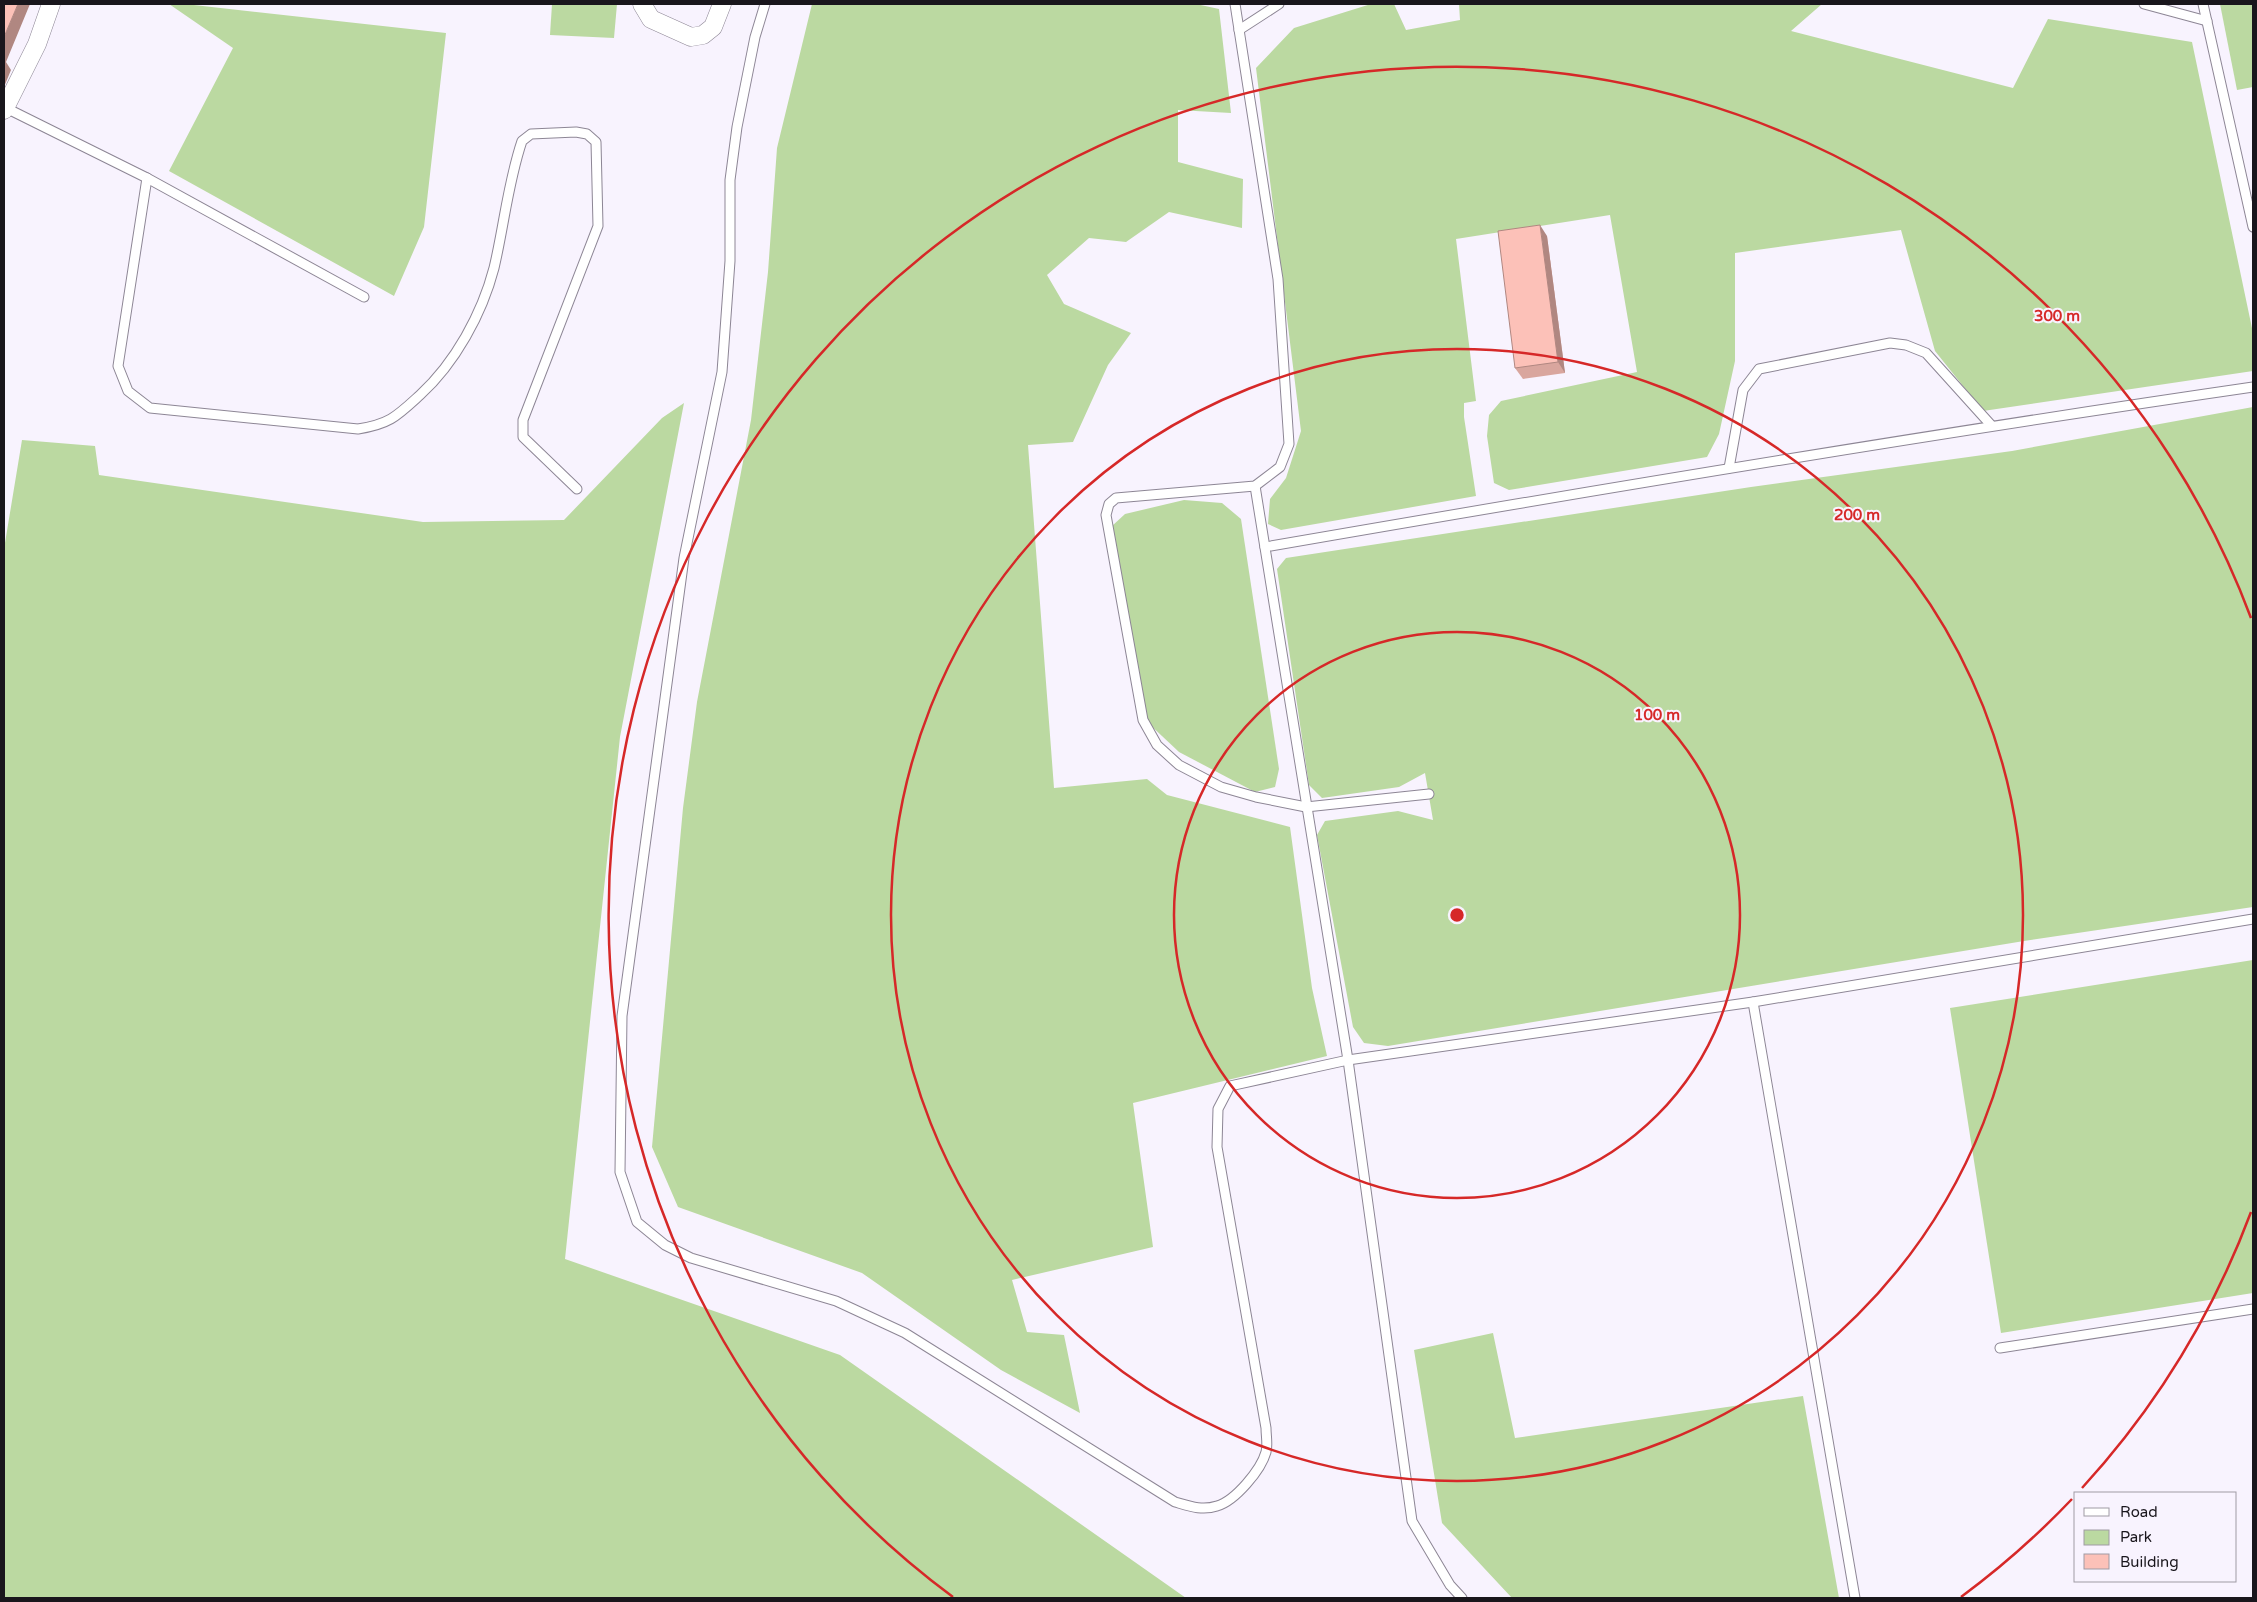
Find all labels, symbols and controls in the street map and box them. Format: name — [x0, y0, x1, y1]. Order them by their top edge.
text: 300 m — [2034, 307, 2080, 325]
text: 200 m — [1834, 506, 1880, 524]
text: 100 m — [1634, 706, 1680, 724]
centre of rings — [1448, 906, 1466, 924]
legend — [2074, 1492, 2237, 1582]
text: Road — [2120, 1503, 2158, 1521]
text: Park — [2120, 1528, 2152, 1546]
text: Building — [2120, 1553, 2179, 1571]

